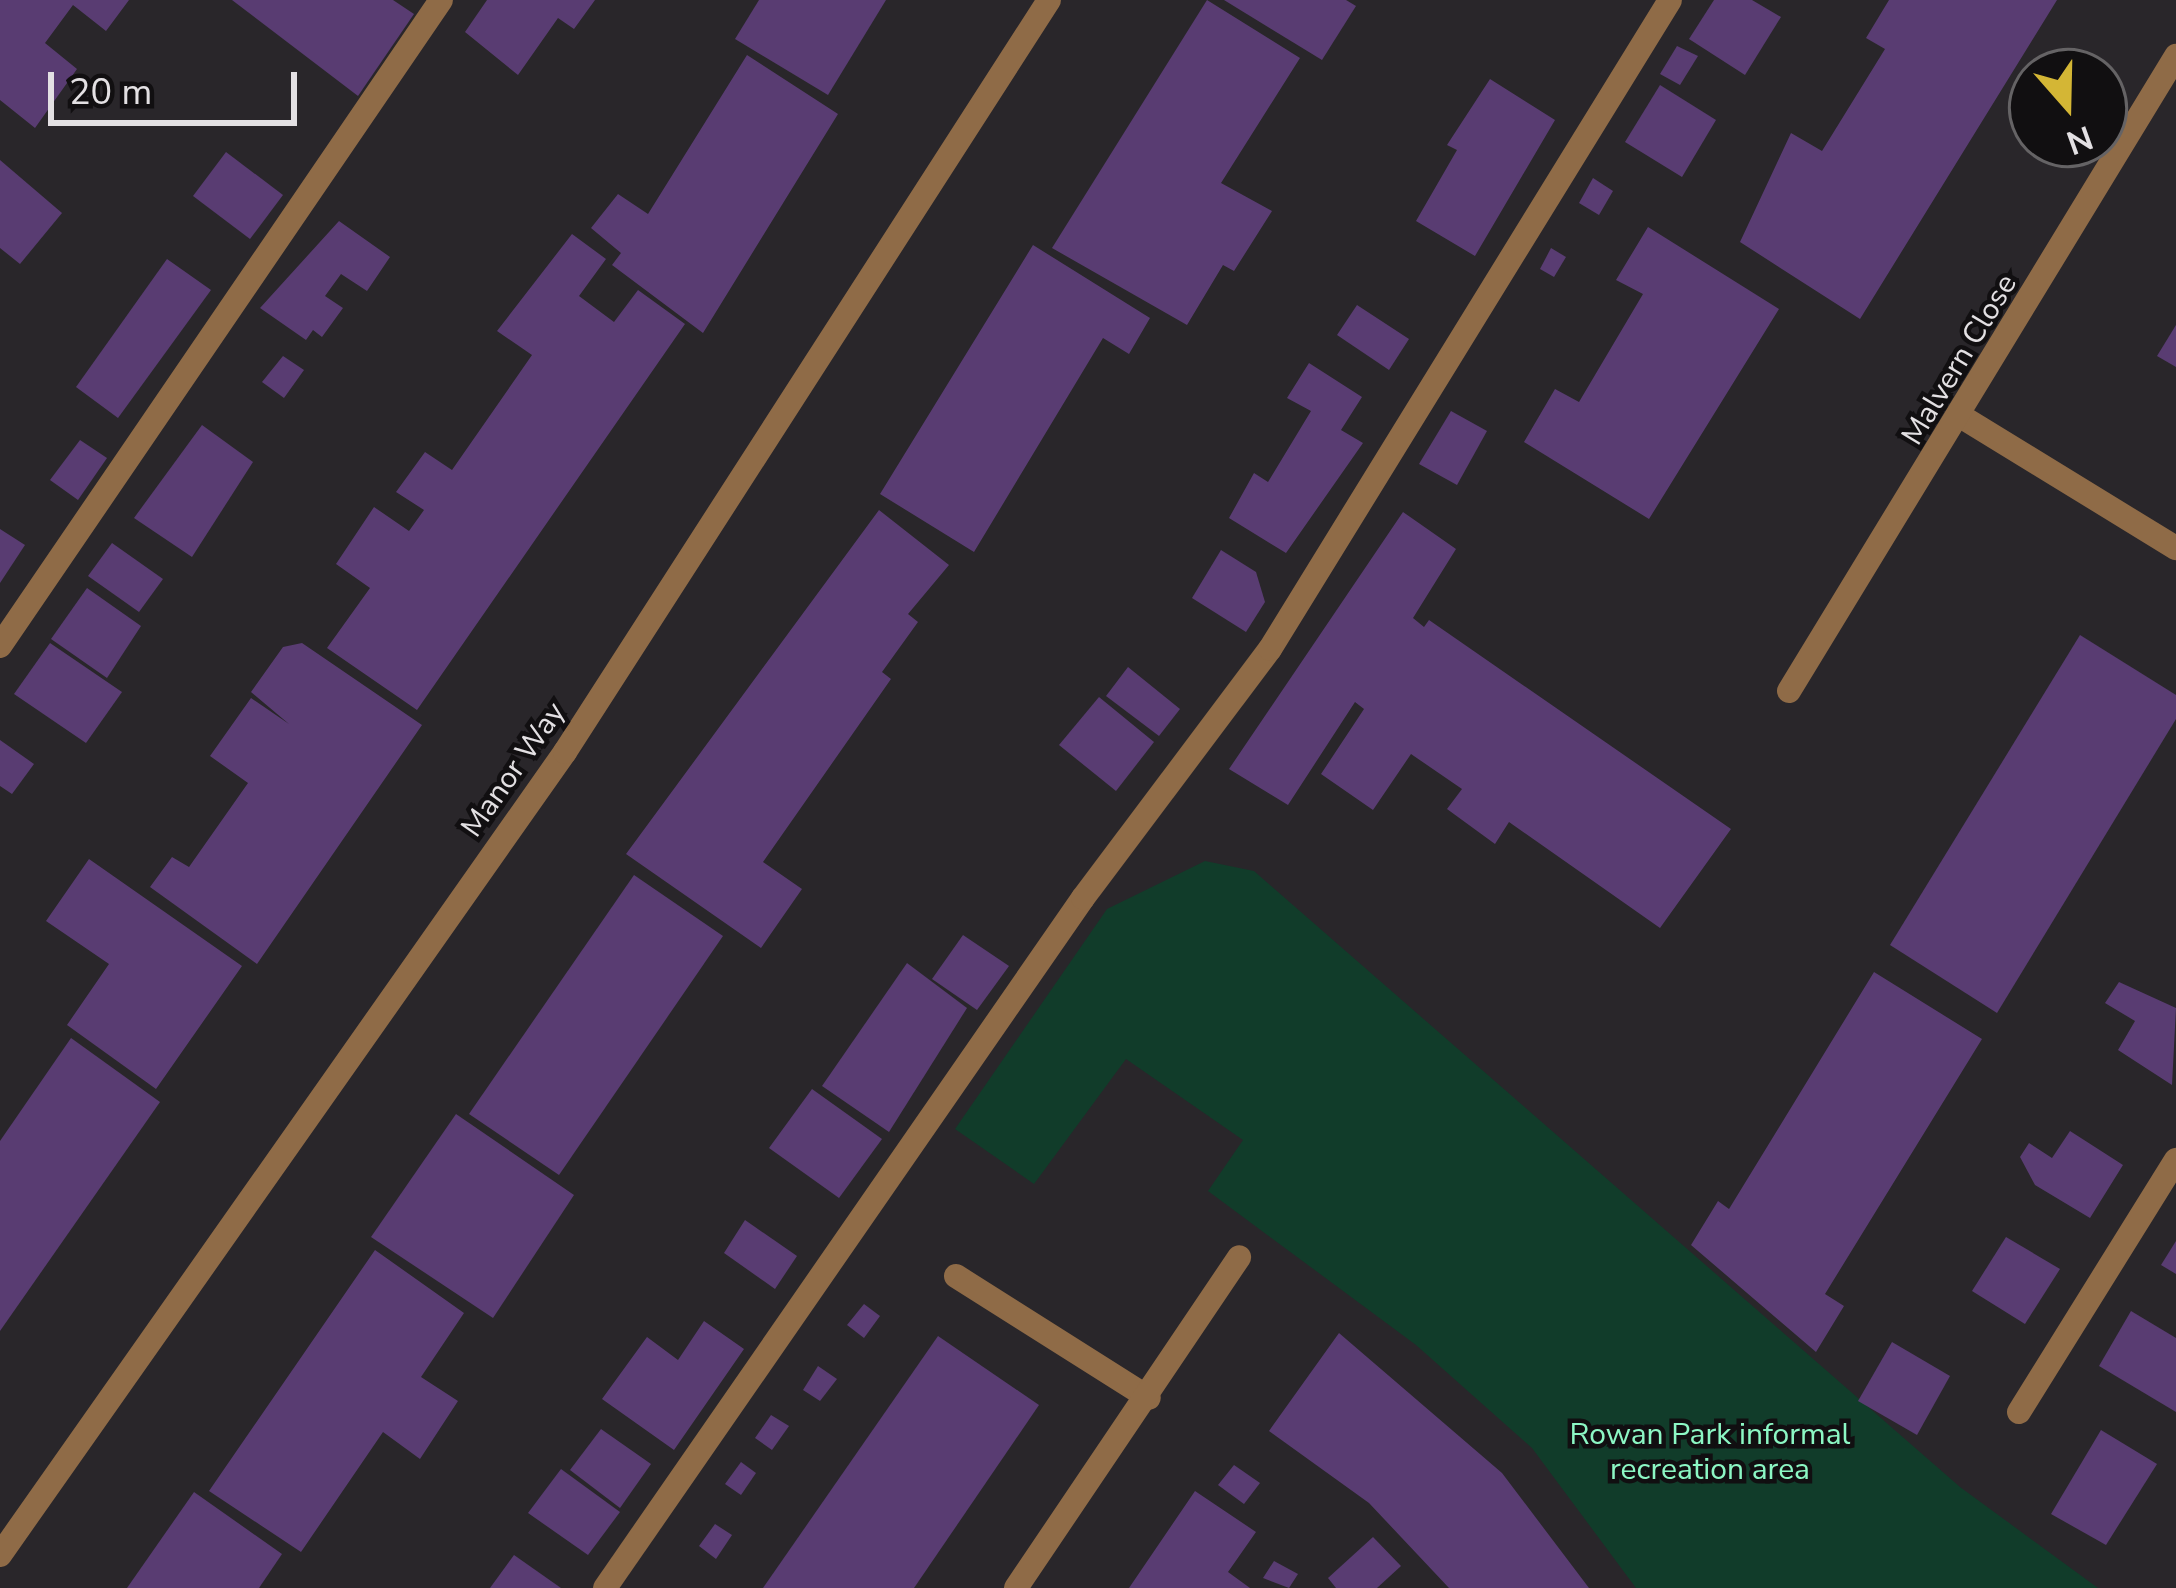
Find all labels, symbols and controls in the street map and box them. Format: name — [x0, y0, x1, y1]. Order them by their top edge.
scale bar — [54, 48, 303, 122]
north arrow — [2008, 48, 2128, 168]
text: 20 m — [69, 68, 152, 117]
text: N — [2060, 114, 2099, 165]
street label: Malvern Close — [1895, 268, 2025, 452]
street label: Manor Way — [454, 696, 574, 844]
park label: Rowan Park informal recreation area — [1570, 1417, 1850, 1488]

